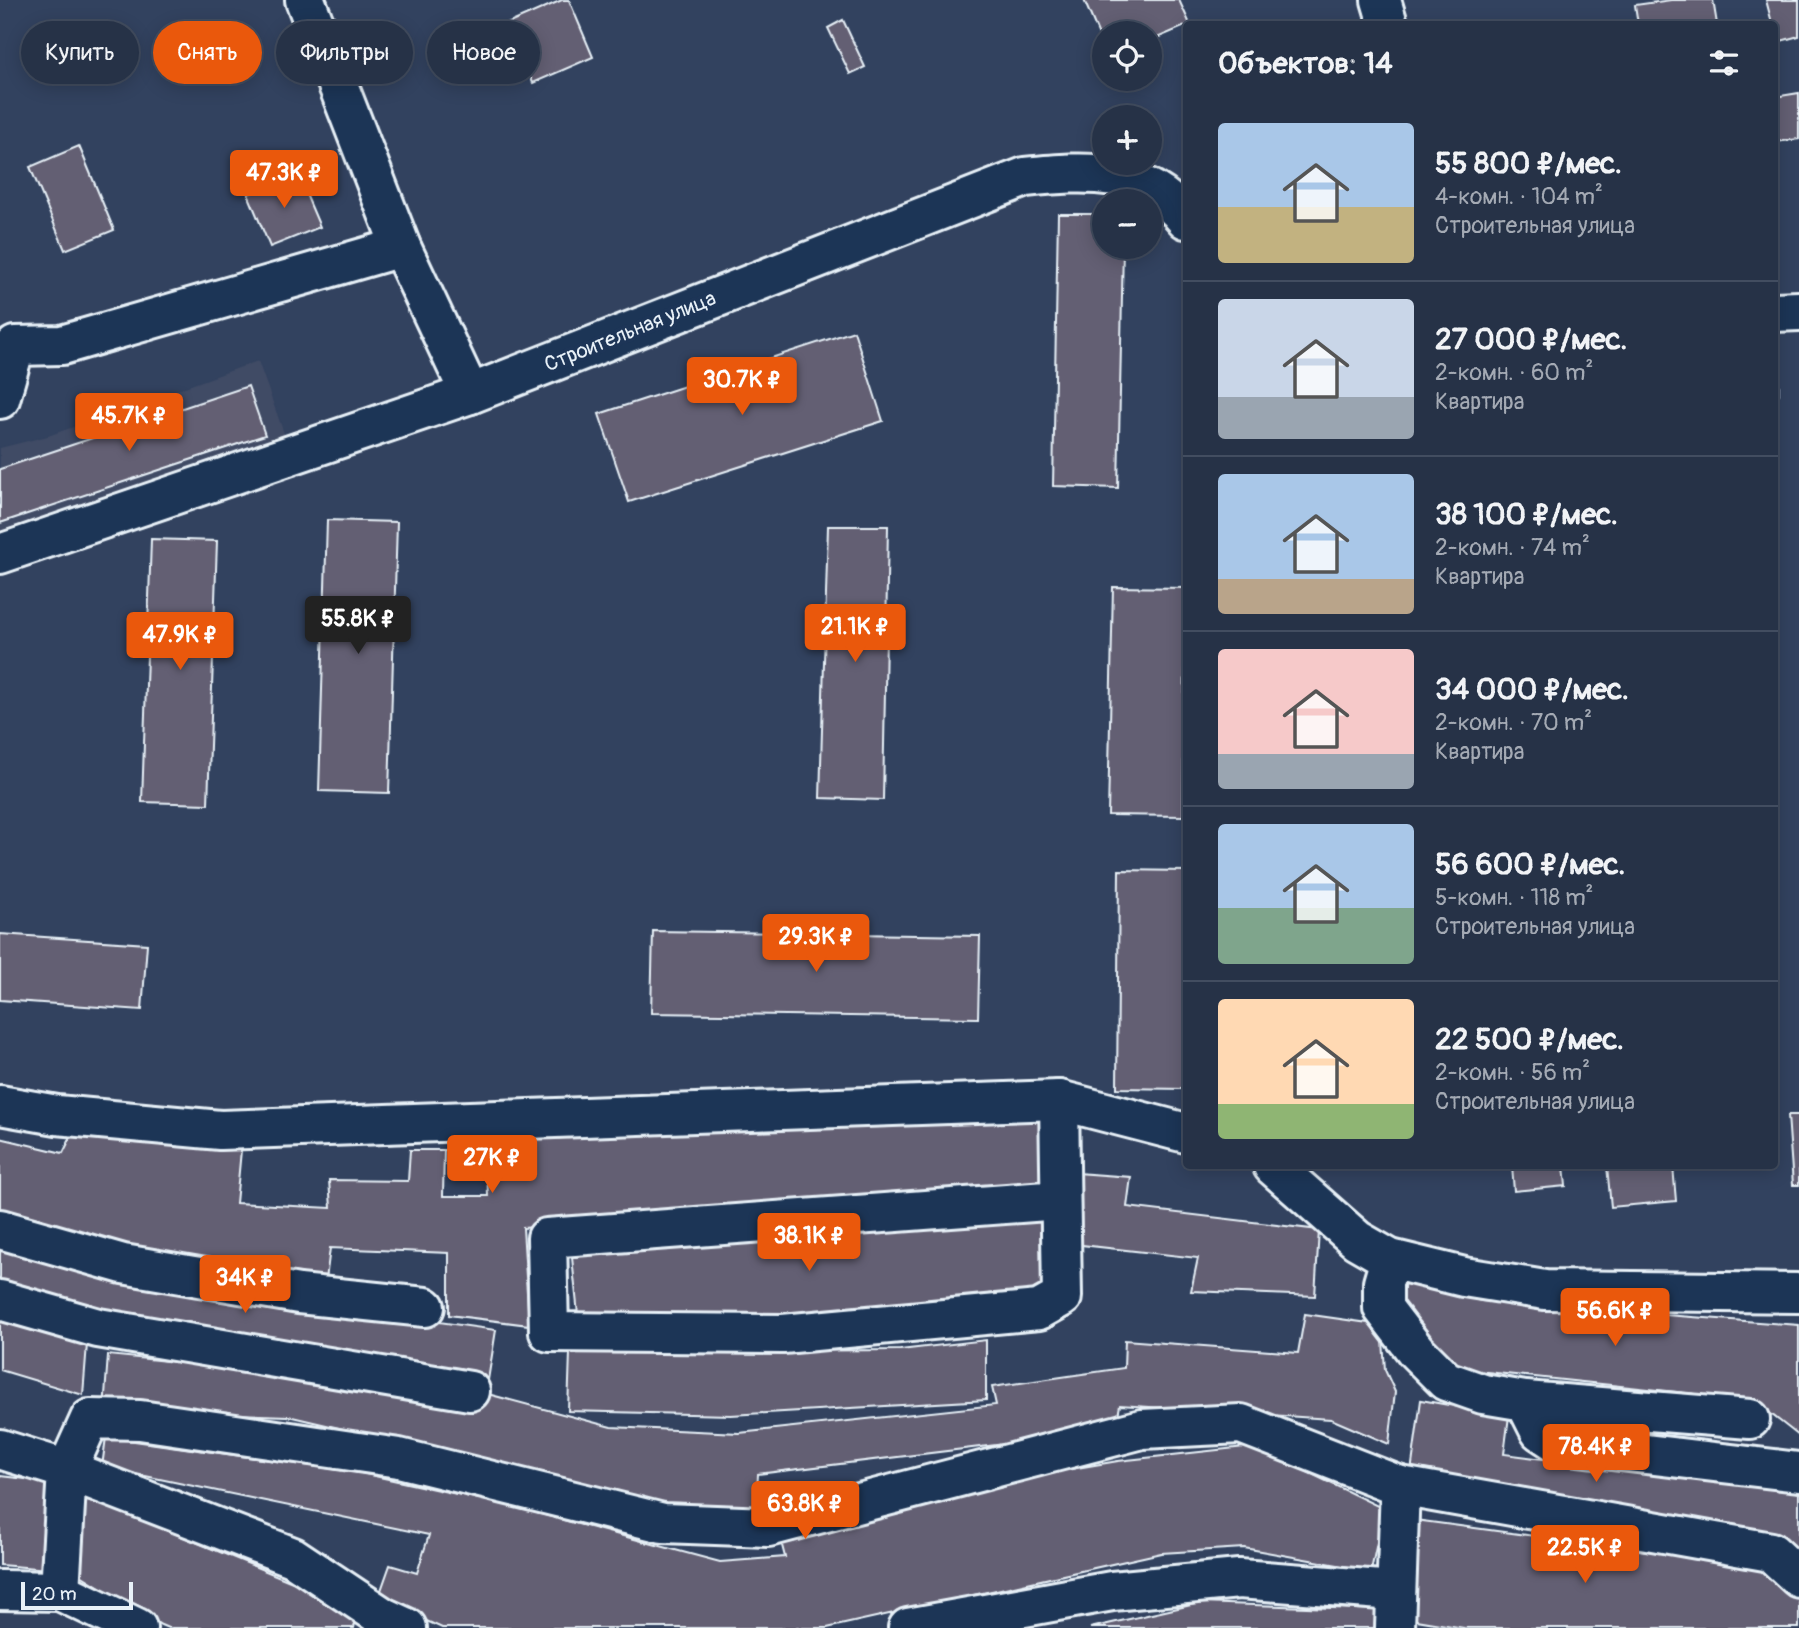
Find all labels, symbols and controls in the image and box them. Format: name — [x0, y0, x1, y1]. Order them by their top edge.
chip: Купить — [21, 21, 139, 84]
chip: Снять — [153, 21, 262, 84]
chip: Фильтры — [276, 21, 413, 84]
chip: Новое — [427, 21, 540, 84]
map controls — [1092, 21, 1162, 259]
button: locate — [1092, 21, 1162, 91]
icon: filters — [1705, 44, 1743, 82]
text: Объектов: 14 — [1218, 45, 1393, 82]
button: + — [1092, 105, 1162, 175]
text: 55 800 ₽/мес. — [1435, 145, 1622, 182]
pin: 47.3K ₽ — [219, 150, 349, 210]
icon: home — [1274, 151, 1358, 235]
text: 47.3K ₽ — [246, 158, 322, 187]
text: 4-комн. · 104 m² — [1435, 182, 1603, 211]
button: − — [1092, 189, 1162, 259]
text: Строительная улица — [1435, 211, 1635, 240]
street label: Строительная улица — [540, 285, 720, 378]
text: 27 000 ₽/мес. — [1435, 321, 1627, 358]
icon: home — [1274, 327, 1358, 411]
pin: 30.7K ₽ — [677, 358, 807, 417]
text: 2-комн. · 60 m² — [1435, 358, 1593, 387]
text: 30.7K ₽ — [703, 365, 781, 394]
text: Квартира — [1435, 387, 1524, 416]
pin: 45.7K ₽ — [64, 393, 194, 453]
text: 45.7K ₽ — [91, 401, 167, 430]
text: 38 100 ₽/мес. — [1435, 496, 1618, 533]
icon: home — [1274, 502, 1358, 586]
text: 2-комн. · 74 m² — [1435, 533, 1590, 562]
text: Квартира — [1435, 562, 1524, 591]
pin: 55.8K ₽ — [293, 596, 423, 656]
text: 55.8K ₽ — [321, 604, 395, 633]
pin: 21.1K ₽ — [790, 604, 920, 664]
pin: 47.9K ₽ — [115, 612, 245, 672]
text: 21.1K ₽ — [821, 612, 889, 641]
text: 47.9K ₽ — [142, 620, 218, 649]
text: 34 000 ₽/мес. — [1435, 671, 1629, 708]
icon: home — [1274, 677, 1358, 761]
text: 2-комн. · 70 m² — [1435, 708, 1592, 737]
text: Квартира — [1435, 737, 1524, 766]
text: 56 600 ₽/мес. — [1435, 846, 1625, 883]
icon: home — [1274, 852, 1358, 936]
text: 5-комн. · 118 m² — [1435, 883, 1593, 912]
text: Строительная улица — [1435, 912, 1635, 941]
pin: 29.3K ₽ — [751, 914, 881, 974]
text: 29.3K ₽ — [778, 922, 854, 951]
text: 22 500 ₽/мес. — [1435, 1021, 1624, 1058]
icon: home — [1274, 1027, 1358, 1111]
text: 2-комн. · 56 m² — [1435, 1058, 1590, 1087]
text: Строительная улица — [1435, 1087, 1635, 1116]
pin: 27K ₽ — [443, 1136, 541, 1195]
text: 27K ₽ — [463, 1143, 521, 1172]
pin: 38.1K ₽ — [744, 1214, 874, 1273]
text: 38.1K ₽ — [773, 1221, 845, 1250]
pin: 34K ₽ — [196, 1256, 294, 1315]
text: 34K ₽ — [216, 1263, 274, 1292]
pin: 56.6K ₽ — [1550, 1288, 1680, 1348]
text: 56.6K ₽ — [1577, 1296, 1653, 1325]
pin: 78.4K ₽ — [1531, 1424, 1661, 1484]
text: 78.4K ₽ — [1559, 1432, 1633, 1461]
pin: 63.8K ₽ — [740, 1482, 870, 1541]
text: 63.8K ₽ — [767, 1489, 843, 1518]
pin: 22.5K ₽ — [1520, 1526, 1650, 1585]
text: 22.5K ₽ — [1547, 1533, 1623, 1562]
scale bar — [21, 1579, 133, 1611]
text: 20 m — [32, 1582, 77, 1606]

